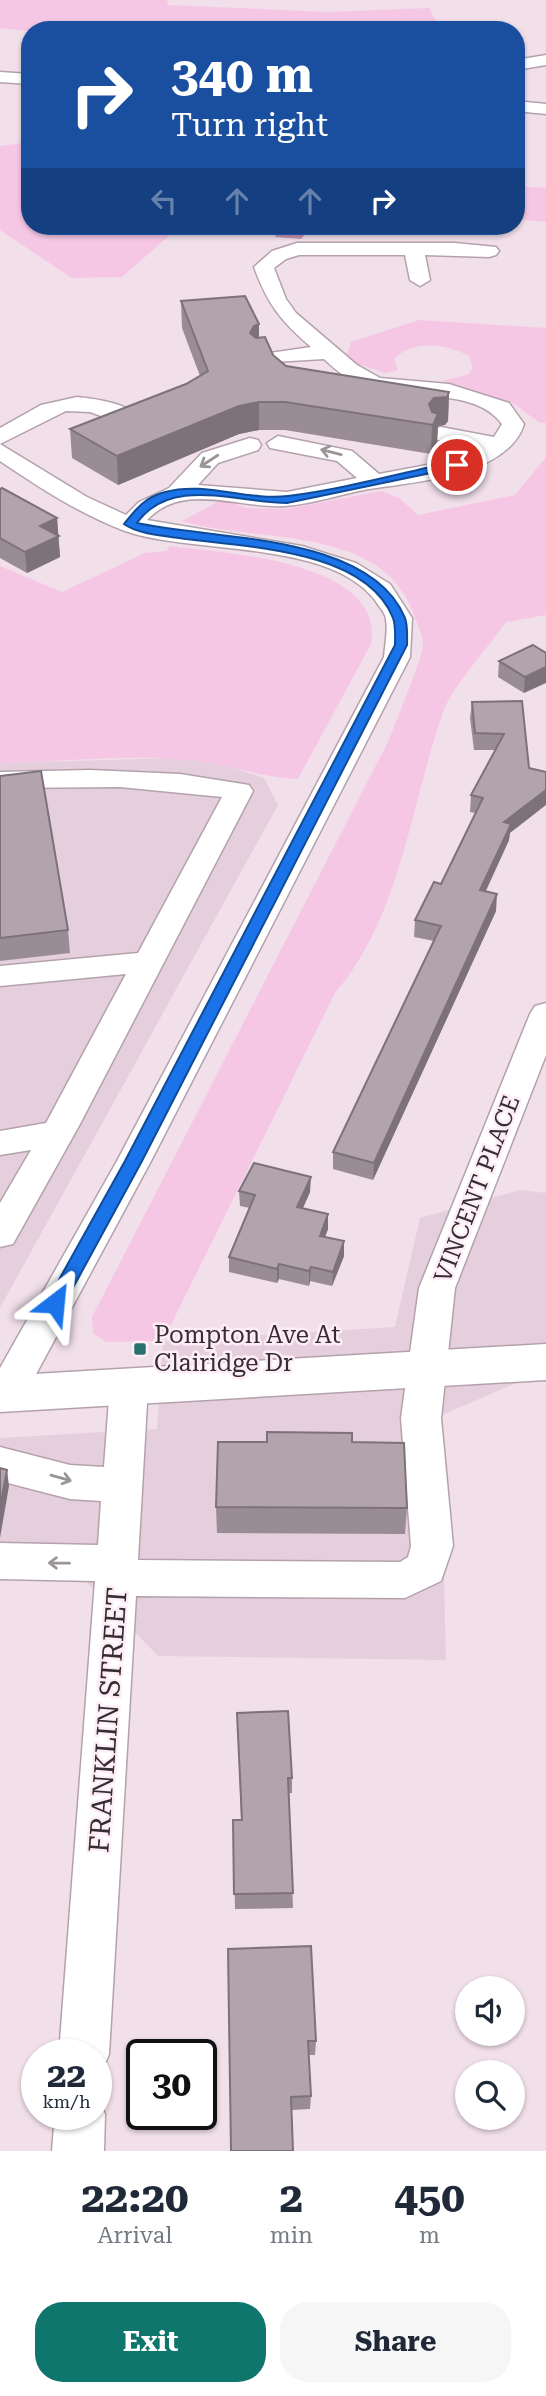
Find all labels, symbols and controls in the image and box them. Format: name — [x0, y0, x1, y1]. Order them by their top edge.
text: 340 m — [171, 47, 313, 104]
icon: right — [56, 49, 147, 140]
text: Turn right — [171, 106, 328, 144]
icon: left — [145, 182, 183, 220]
icon: ahead — [218, 182, 256, 220]
icon: ahead — [291, 182, 329, 220]
icon: right — [364, 182, 402, 220]
pin — [427, 435, 487, 495]
one-way arrow — [320, 445, 343, 459]
icon: arrive — [438, 446, 476, 484]
one-way arrow — [200, 454, 219, 469]
street label: VINCENT PLACE — [428, 1092, 526, 1286]
position arrow — [18, 1266, 92, 1340]
place label: Pompton Ave At Clairidge Dr — [154, 1321, 340, 1377]
marker: Pompton Ave At Clairidge Dr — [132, 1341, 148, 1357]
one-way arrow — [50, 1473, 72, 1486]
one-way arrow — [48, 1556, 71, 1570]
street label: FRANKLIN STREET — [82, 1586, 134, 1854]
map controls — [455, 1976, 525, 2130]
button: sound — [455, 1976, 525, 2046]
speed limit sign: 30 — [126, 2039, 217, 2130]
text: 22 — [47, 2055, 86, 2096]
button: search — [455, 2060, 525, 2130]
text: km/h — [42, 2091, 91, 2112]
text: 22:20 — [81, 2173, 188, 2222]
text: 2 — [280, 2173, 303, 2222]
text: 450 — [394, 2173, 465, 2222]
text: Arrival — [97, 2222, 172, 2249]
text: min — [270, 2222, 313, 2249]
text: m — [419, 2222, 440, 2249]
button: Exit — [35, 2302, 266, 2382]
button: Share — [280, 2302, 511, 2382]

